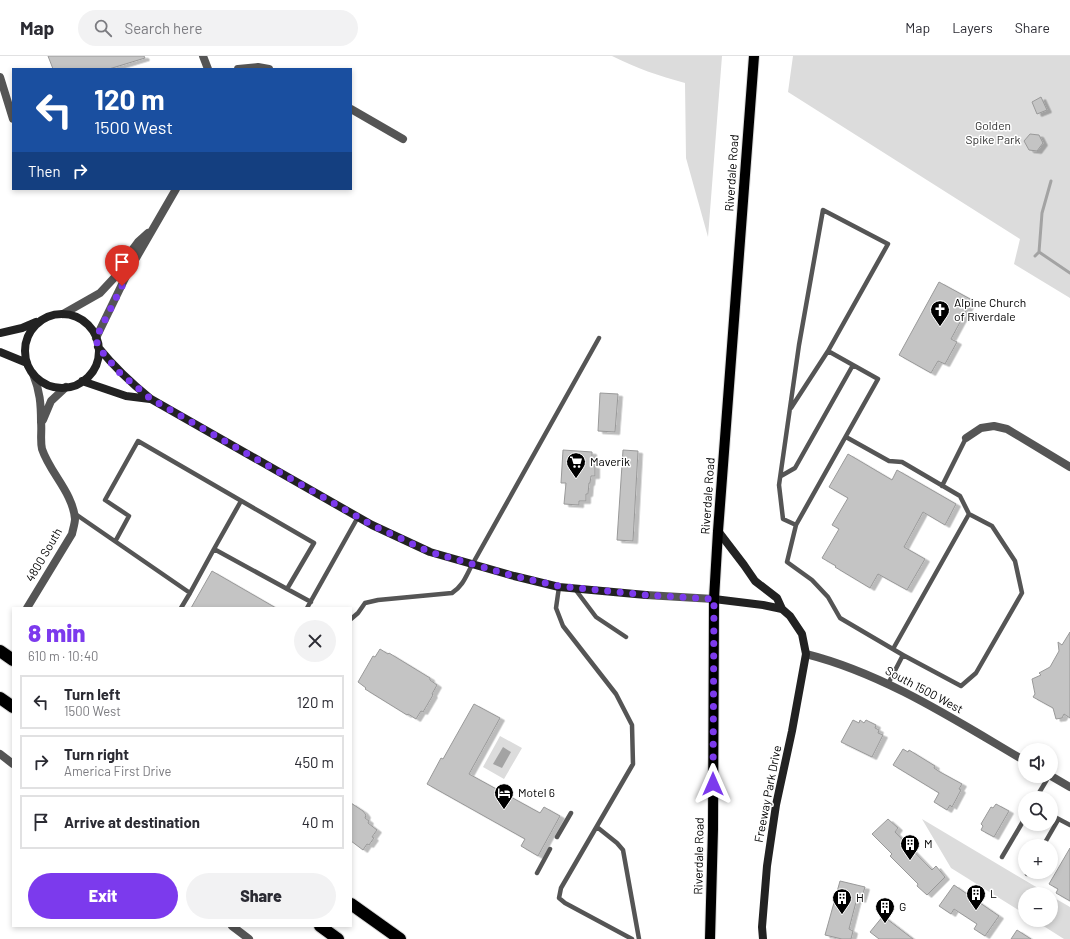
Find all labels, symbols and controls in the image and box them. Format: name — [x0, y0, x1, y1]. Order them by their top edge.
search box — [78, 10, 358, 46]
text: Map — [20, 16, 54, 39]
icon: search — [92, 17, 114, 39]
text: Search here — [124, 19, 202, 37]
text: Map — [905, 19, 930, 36]
text: Layers — [952, 19, 993, 36]
text: Share — [1015, 19, 1050, 36]
text: 120 m — [94, 82, 165, 116]
icon: left — [28, 84, 80, 136]
text: 1500 West — [94, 116, 173, 138]
park label: Golden Spike Park — [966, 118, 1020, 146]
street label: Riverdale Road — [721, 134, 741, 212]
icon: right — [69, 160, 91, 182]
text: Then — [28, 162, 61, 180]
pin — [105, 245, 139, 286]
icon: arrive — [111, 251, 133, 273]
place label: Alpine Church of Riverdale — [954, 295, 1026, 323]
church icon: Alpine Church of Riverdale — [929, 299, 951, 327]
supermarket icon: Maverik — [565, 451, 587, 479]
place label: Maverik — [590, 454, 630, 468]
street label: Riverdale Road — [697, 457, 717, 535]
street label: 4800 South — [22, 525, 64, 584]
text: 8 min — [28, 618, 85, 647]
button: close — [294, 620, 336, 662]
text: 610 m · 10:40 — [28, 648, 98, 664]
street label: South 1500 West — [883, 663, 966, 715]
text: Turn left — [64, 685, 120, 703]
icon: left — [30, 691, 52, 713]
text: 120 m — [297, 693, 334, 711]
text: 1500 West — [64, 703, 121, 719]
map controls — [1018, 743, 1058, 927]
button: sound — [1018, 743, 1058, 783]
street label: Freeway Park Drive — [751, 744, 783, 844]
text: Turn right — [64, 745, 129, 763]
icon: right — [30, 751, 52, 773]
text: 450 m — [294, 753, 334, 771]
text: America First Drive — [64, 763, 171, 779]
position arrow — [692, 763, 734, 805]
hotel icon: Motel 6 — [493, 782, 515, 810]
place label: Motel 6 — [518, 785, 555, 799]
button: search — [1018, 791, 1058, 831]
icon: arrive — [30, 811, 52, 833]
text: Arrive at destination — [64, 813, 200, 831]
text: 40 m — [302, 813, 334, 831]
street label: Riverdale Road — [690, 817, 706, 895]
building icon: M — [899, 833, 921, 861]
place label: M — [924, 836, 933, 850]
button: + — [1018, 839, 1058, 879]
button: Exit — [28, 873, 178, 919]
button: Share — [186, 873, 336, 919]
building icon: L — [965, 883, 987, 911]
place label: L — [990, 886, 997, 900]
building icon: H — [831, 887, 853, 915]
button: − — [1018, 887, 1058, 927]
place label: H — [856, 890, 864, 904]
building icon: G — [874, 896, 896, 924]
place label: G — [899, 899, 906, 913]

